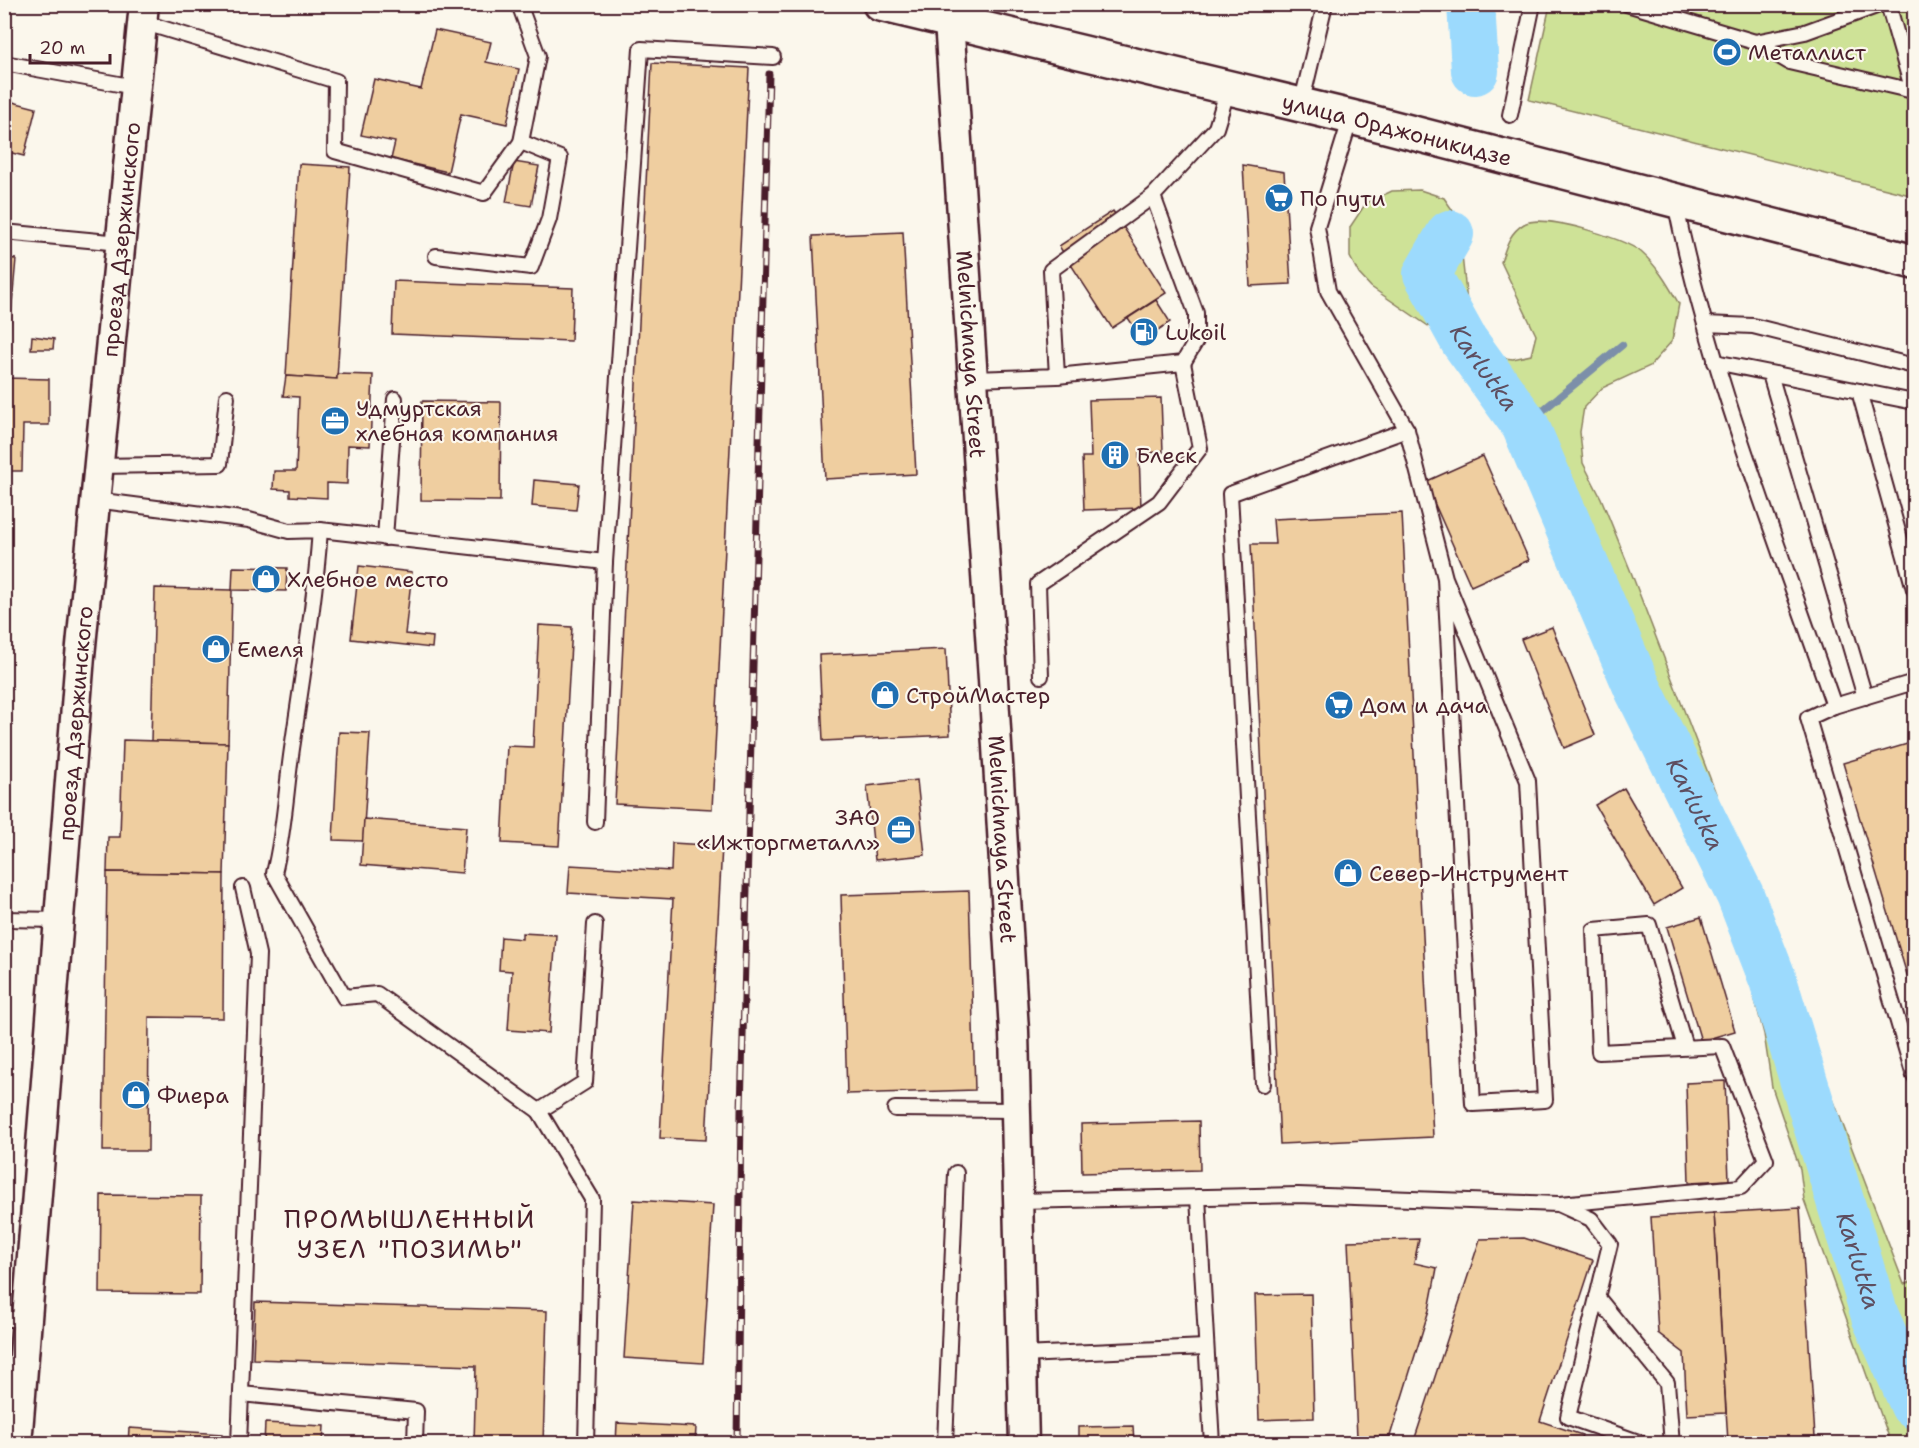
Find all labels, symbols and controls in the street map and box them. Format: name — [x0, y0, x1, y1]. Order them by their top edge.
scale bar — [30, 27, 110, 65]
text: 20 m — [39, 36, 85, 60]
sports icon: Металлист — [1711, 36, 1743, 68]
place label: Металлист — [1748, 38, 1867, 67]
street label: улица Орджоникидзе — [1279, 86, 1515, 172]
street label: проезд Дзержинского — [95, 121, 147, 358]
supermarket icon: По пути — [1263, 182, 1295, 214]
place label: По пути — [1300, 184, 1385, 213]
street label: Melnichnaya Street — [950, 249, 993, 459]
fuel station icon: Lukoil — [1128, 316, 1160, 348]
place label: Lukoil — [1165, 318, 1226, 347]
water label: Karlutka — [1442, 319, 1526, 418]
place label: Удмуртская хлебная компания — [356, 394, 559, 448]
office icon: Удмуртская хлебная компания — [319, 405, 351, 437]
building icon: Блеск — [1099, 439, 1131, 471]
place label: Блеск — [1136, 441, 1197, 470]
shop icon: Хлебное место — [250, 563, 282, 595]
place label: Хлебное место — [287, 565, 449, 594]
street label: проезд Дзержинского — [51, 604, 99, 842]
shop icon: Емеля — [200, 633, 232, 665]
place label: Емеля — [237, 635, 304, 664]
shop icon: СтройМастер — [869, 679, 901, 711]
place label: СтройМастер — [906, 681, 1050, 710]
supermarket icon: Дом и дача — [1323, 689, 1355, 721]
place label: Дом и дача — [1360, 691, 1489, 720]
street label: Melnichnaya Street — [982, 734, 1023, 944]
water label: Karlutka — [1658, 752, 1732, 856]
place label: ЗАО «Ижторгметалл» — [697, 803, 880, 857]
office icon: ЗАО «Ижторгметалл» — [885, 814, 917, 846]
shop icon: Север-Инструмент — [1332, 857, 1364, 889]
place label: Север-Инструмент — [1369, 859, 1569, 888]
shop icon: Фиера — [120, 1079, 152, 1111]
place label: Фиера — [157, 1081, 229, 1110]
district label: ПРОМЫШЛЕННЫЙ УЗЕЛ "ПОЗИМЬ" — [284, 1201, 536, 1266]
water label: Karlutka — [1828, 1208, 1888, 1313]

